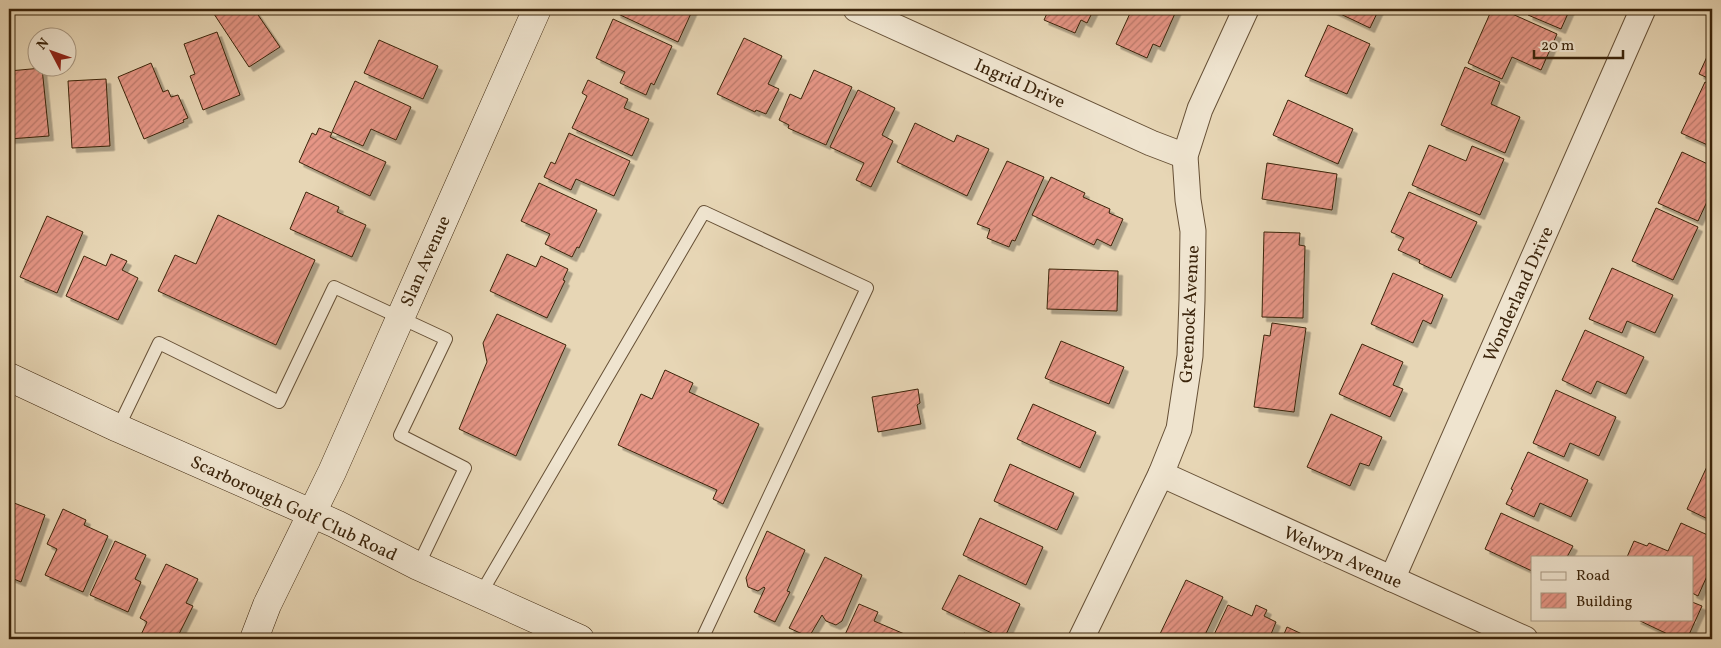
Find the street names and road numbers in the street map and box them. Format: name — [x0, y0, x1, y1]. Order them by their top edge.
street label: Ingrid Drive — [970, 53, 1069, 116]
street label: Slan Avenue — [395, 212, 458, 311]
street label: Wonderland Drive — [1478, 223, 1560, 366]
street label: Greenock Avenue — [1174, 245, 1207, 384]
street label: Scarborough Golf Club Road — [186, 450, 401, 568]
street label: Welwyn Avenue — [1279, 521, 1406, 596]

